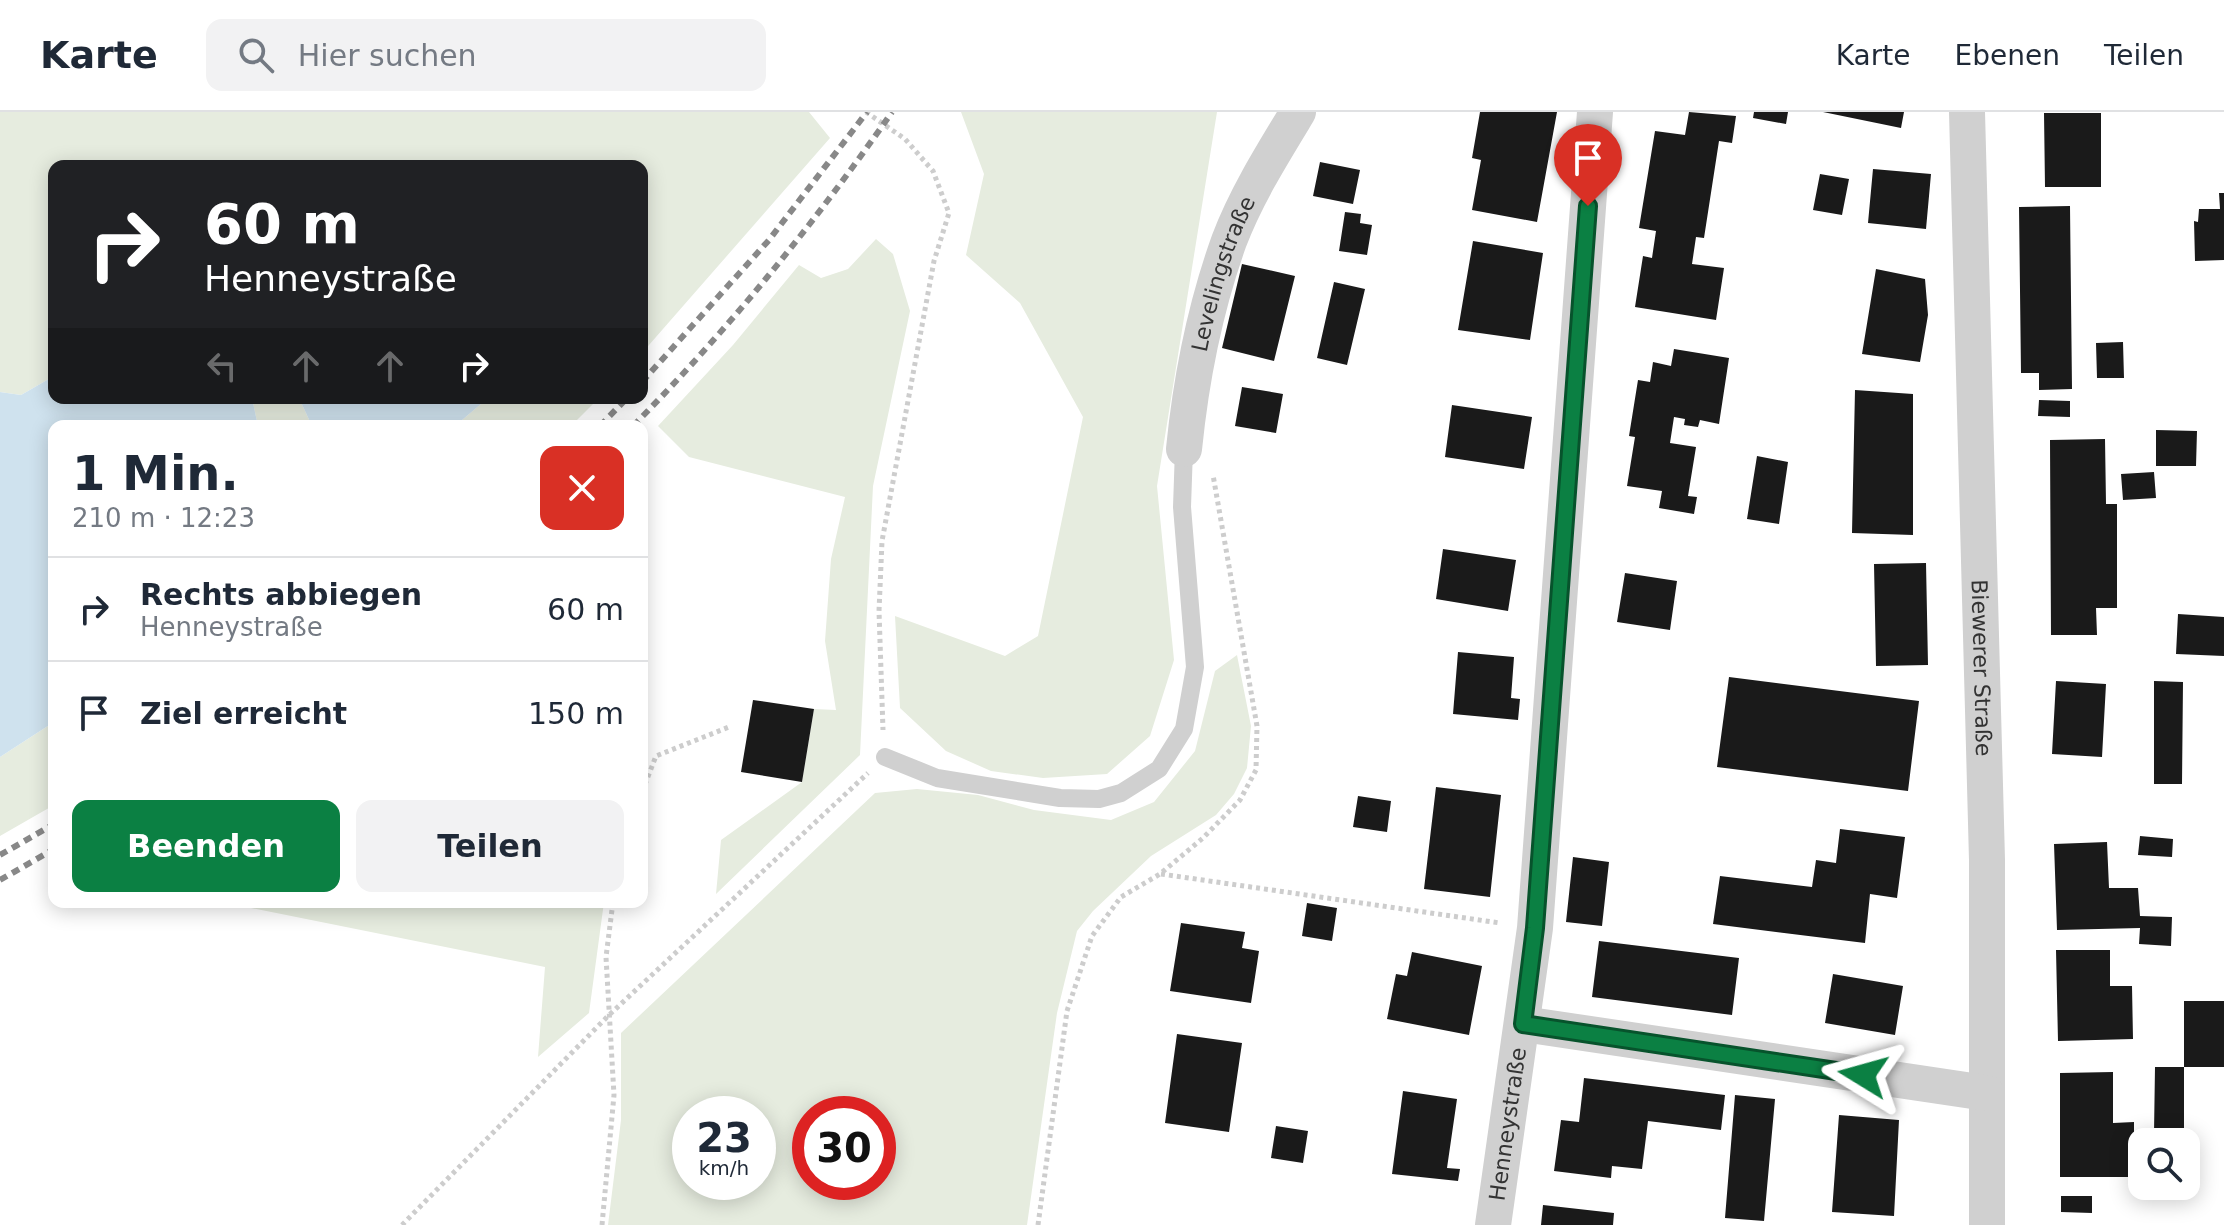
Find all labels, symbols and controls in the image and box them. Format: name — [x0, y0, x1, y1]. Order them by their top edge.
search box — [206, 19, 766, 91]
text: Karte — [40, 33, 158, 77]
icon: search — [234, 33, 278, 77]
text: Hier suchen — [298, 38, 477, 73]
text: Karte — [1836, 39, 1910, 72]
text: Ebenen — [1954, 39, 2060, 72]
text: Teilen — [2104, 39, 2184, 72]
pin — [1554, 124, 1622, 206]
icon: arrive — [1566, 136, 1610, 180]
text: 60 m — [204, 191, 360, 256]
icon: right — [72, 192, 176, 296]
street label: Levelingstraße — [1187, 192, 1260, 354]
text: Henneystraße — [204, 258, 457, 299]
icon: left — [200, 344, 244, 388]
icon: ahead — [284, 344, 328, 388]
icon: ahead — [368, 344, 412, 388]
icon: right — [452, 344, 496, 388]
text: 1 Min. — [72, 445, 239, 501]
button: close — [540, 446, 624, 530]
text: 210 m · 12:23 — [72, 503, 255, 533]
text: Rechts abbiegen — [140, 577, 422, 612]
street label: Biewerer Straße — [1967, 579, 1996, 757]
icon: right — [72, 587, 116, 631]
text: 60 m — [547, 592, 624, 627]
text: Henneystraße — [140, 612, 323, 642]
icon: arrive — [72, 691, 116, 735]
text: Ziel erreicht — [140, 696, 347, 731]
text: 150 m — [528, 696, 624, 731]
button: Beenden — [72, 800, 340, 892]
button: Teilen — [356, 800, 624, 892]
position arrow — [1821, 1033, 1905, 1117]
street label: Henneystraße — [1485, 1046, 1531, 1202]
speed limit sign: 30 — [792, 1096, 896, 1200]
text: 23 — [696, 1115, 752, 1161]
map controls — [2128, 1128, 2200, 1200]
button: search — [2128, 1128, 2200, 1200]
text: km/h — [699, 1156, 749, 1180]

